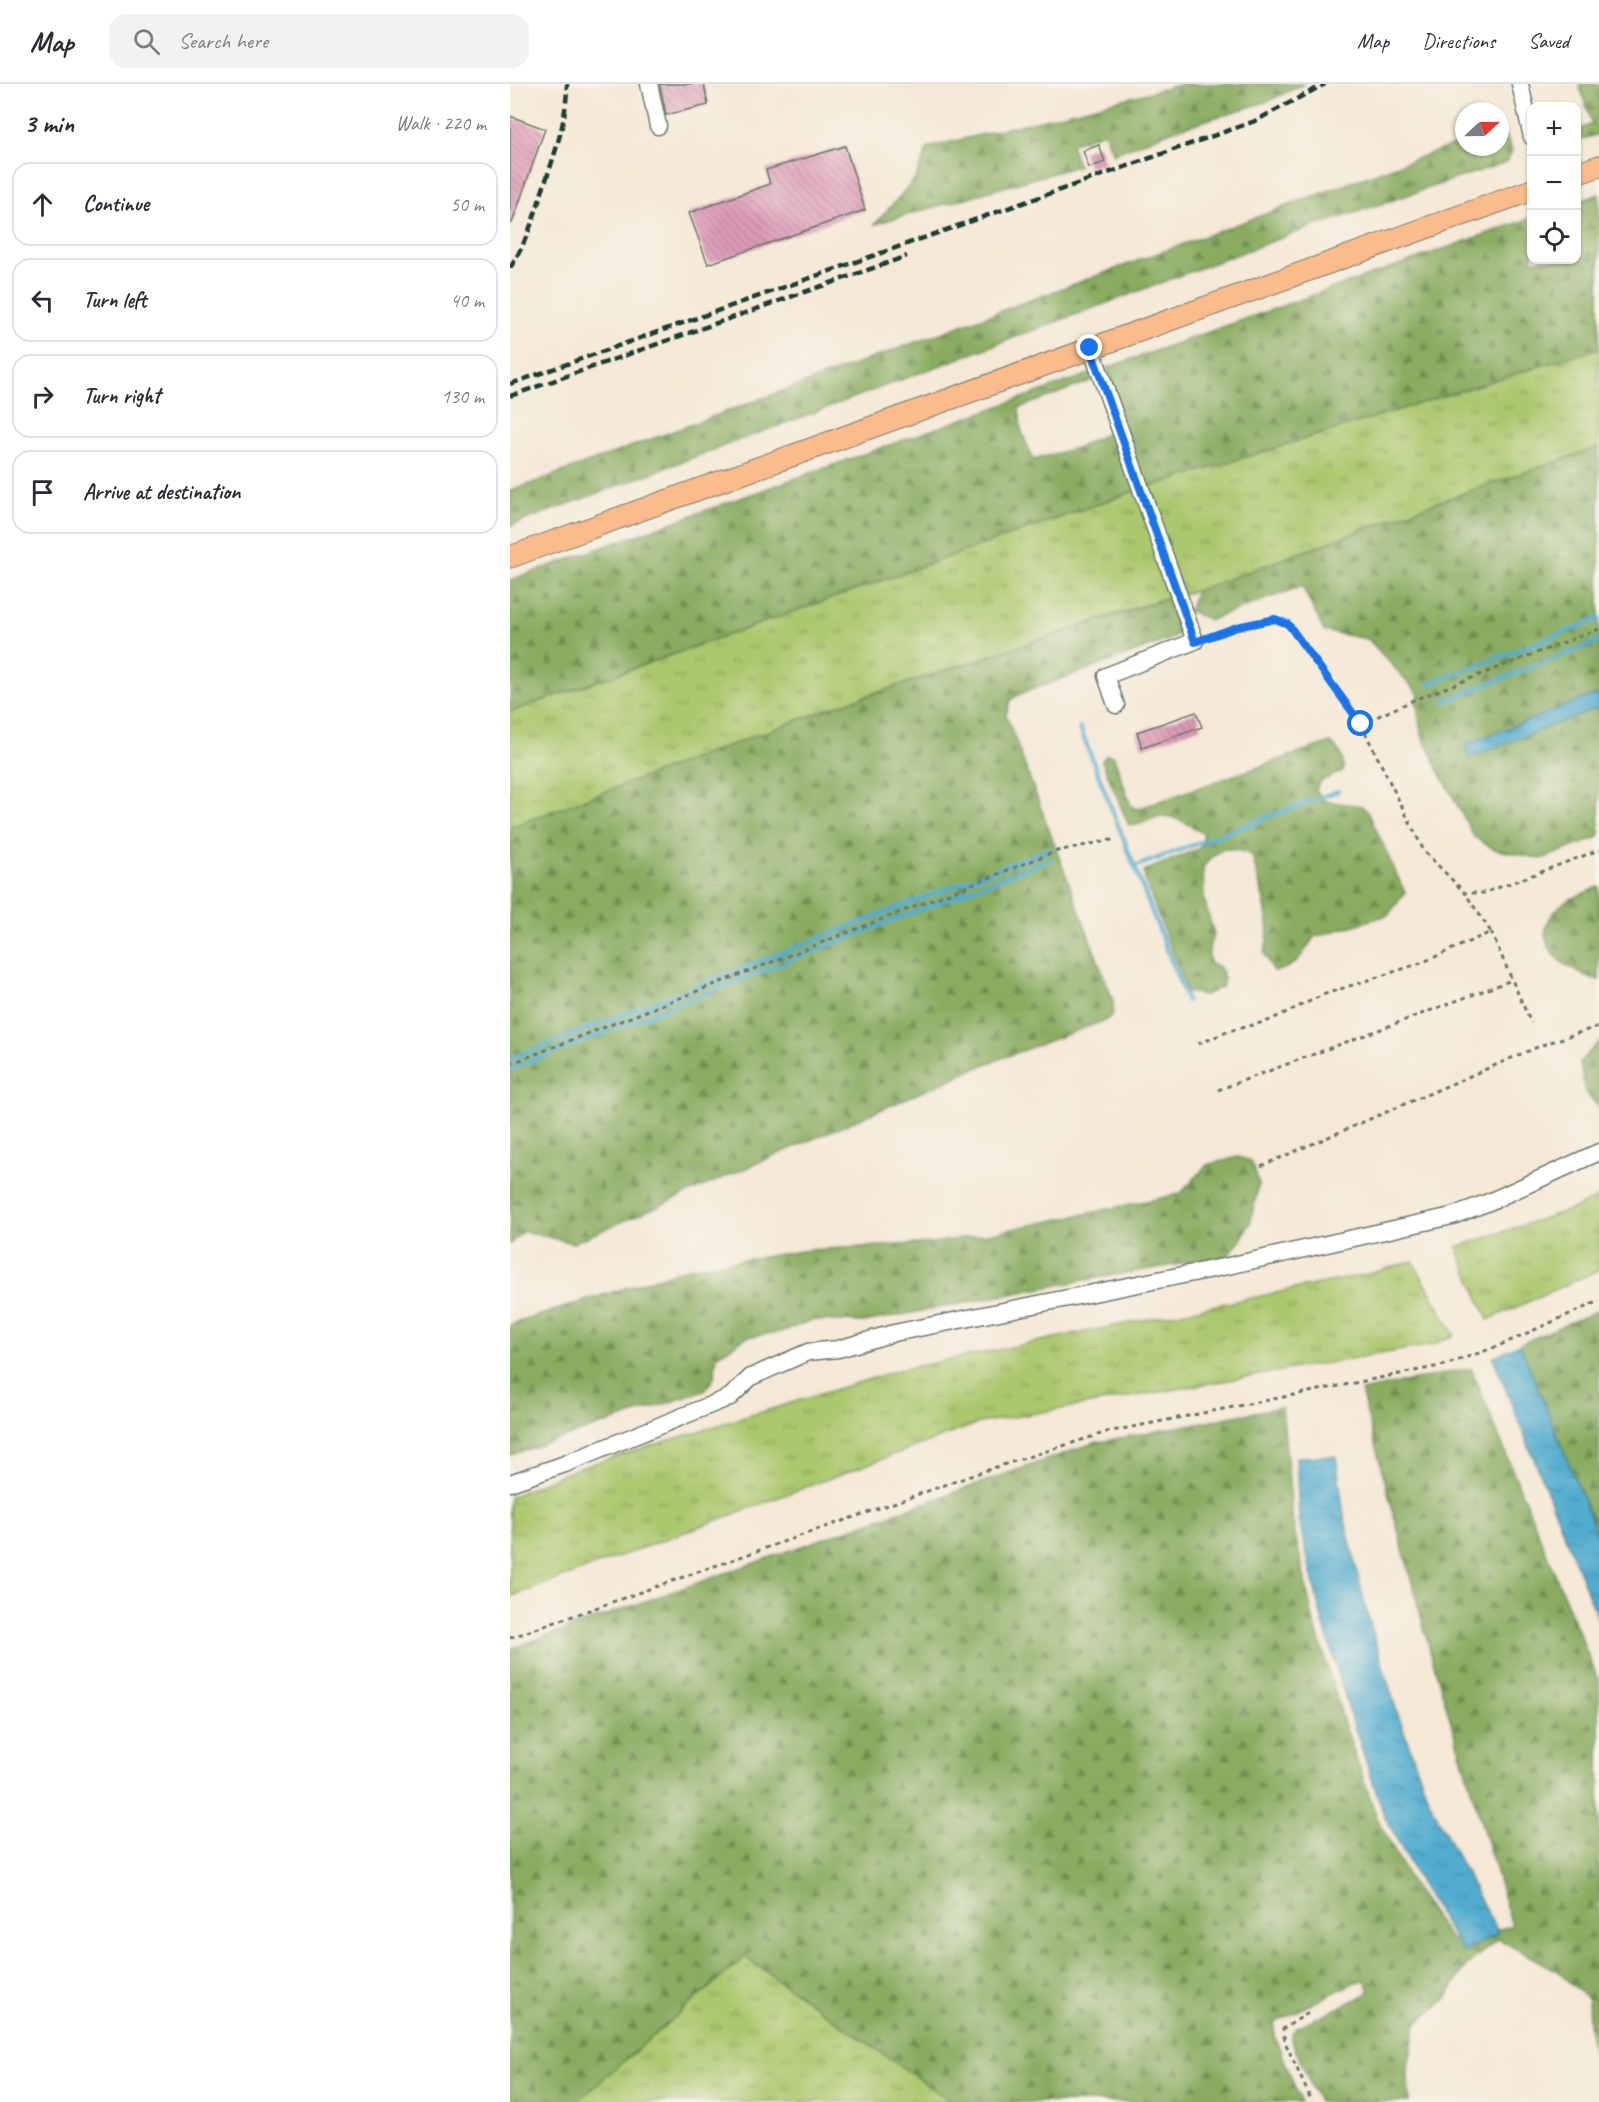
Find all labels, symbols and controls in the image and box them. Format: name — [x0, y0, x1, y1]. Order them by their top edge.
search box — [109, 14, 529, 68]
text: Map — [30, 24, 73, 59]
icon: search — [130, 25, 163, 58]
text: Search here — [178, 27, 268, 55]
text: Map — [1357, 28, 1389, 54]
text: Directions — [1422, 28, 1495, 54]
text: Saved — [1528, 28, 1569, 54]
north arrow — [1455, 102, 1509, 156]
map controls — [1527, 102, 1581, 264]
button: + — [1527, 102, 1581, 156]
text: 3 min — [24, 107, 74, 140]
text: Walk · 220 m — [396, 111, 486, 136]
button: − — [1527, 156, 1581, 210]
icon: ahead — [26, 188, 59, 221]
text: Continue — [83, 190, 149, 218]
text: 50 m — [450, 192, 484, 217]
button: locate — [1527, 210, 1581, 264]
icon: left — [26, 284, 59, 317]
text: Turn left — [83, 286, 147, 314]
text: 40 m — [450, 288, 484, 313]
route end — [1076, 334, 1102, 360]
icon: right — [26, 380, 59, 413]
text: Turn right — [83, 382, 160, 410]
text: 130 m — [441, 384, 484, 409]
icon: arrive — [26, 476, 59, 509]
text: Arrive at destination — [83, 478, 240, 506]
route start — [1347, 710, 1373, 736]

